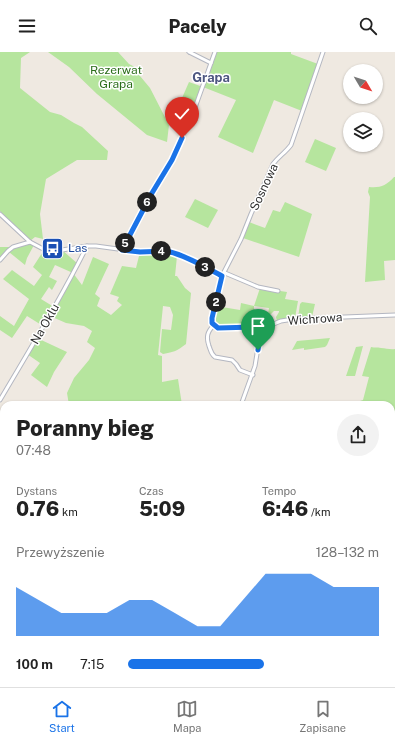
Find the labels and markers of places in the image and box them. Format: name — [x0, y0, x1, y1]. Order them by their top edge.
pin — [165, 97, 199, 138]
pin: 6 — [137, 192, 157, 212]
pin: 5 — [115, 233, 135, 253]
bus stop icon: Las — [39, 235, 65, 261]
place label: Las — [68, 241, 87, 255]
pin: 4 — [151, 241, 171, 261]
pin: 3 — [195, 257, 215, 277]
pin: 2 — [206, 292, 226, 312]
pin — [241, 309, 275, 350]

